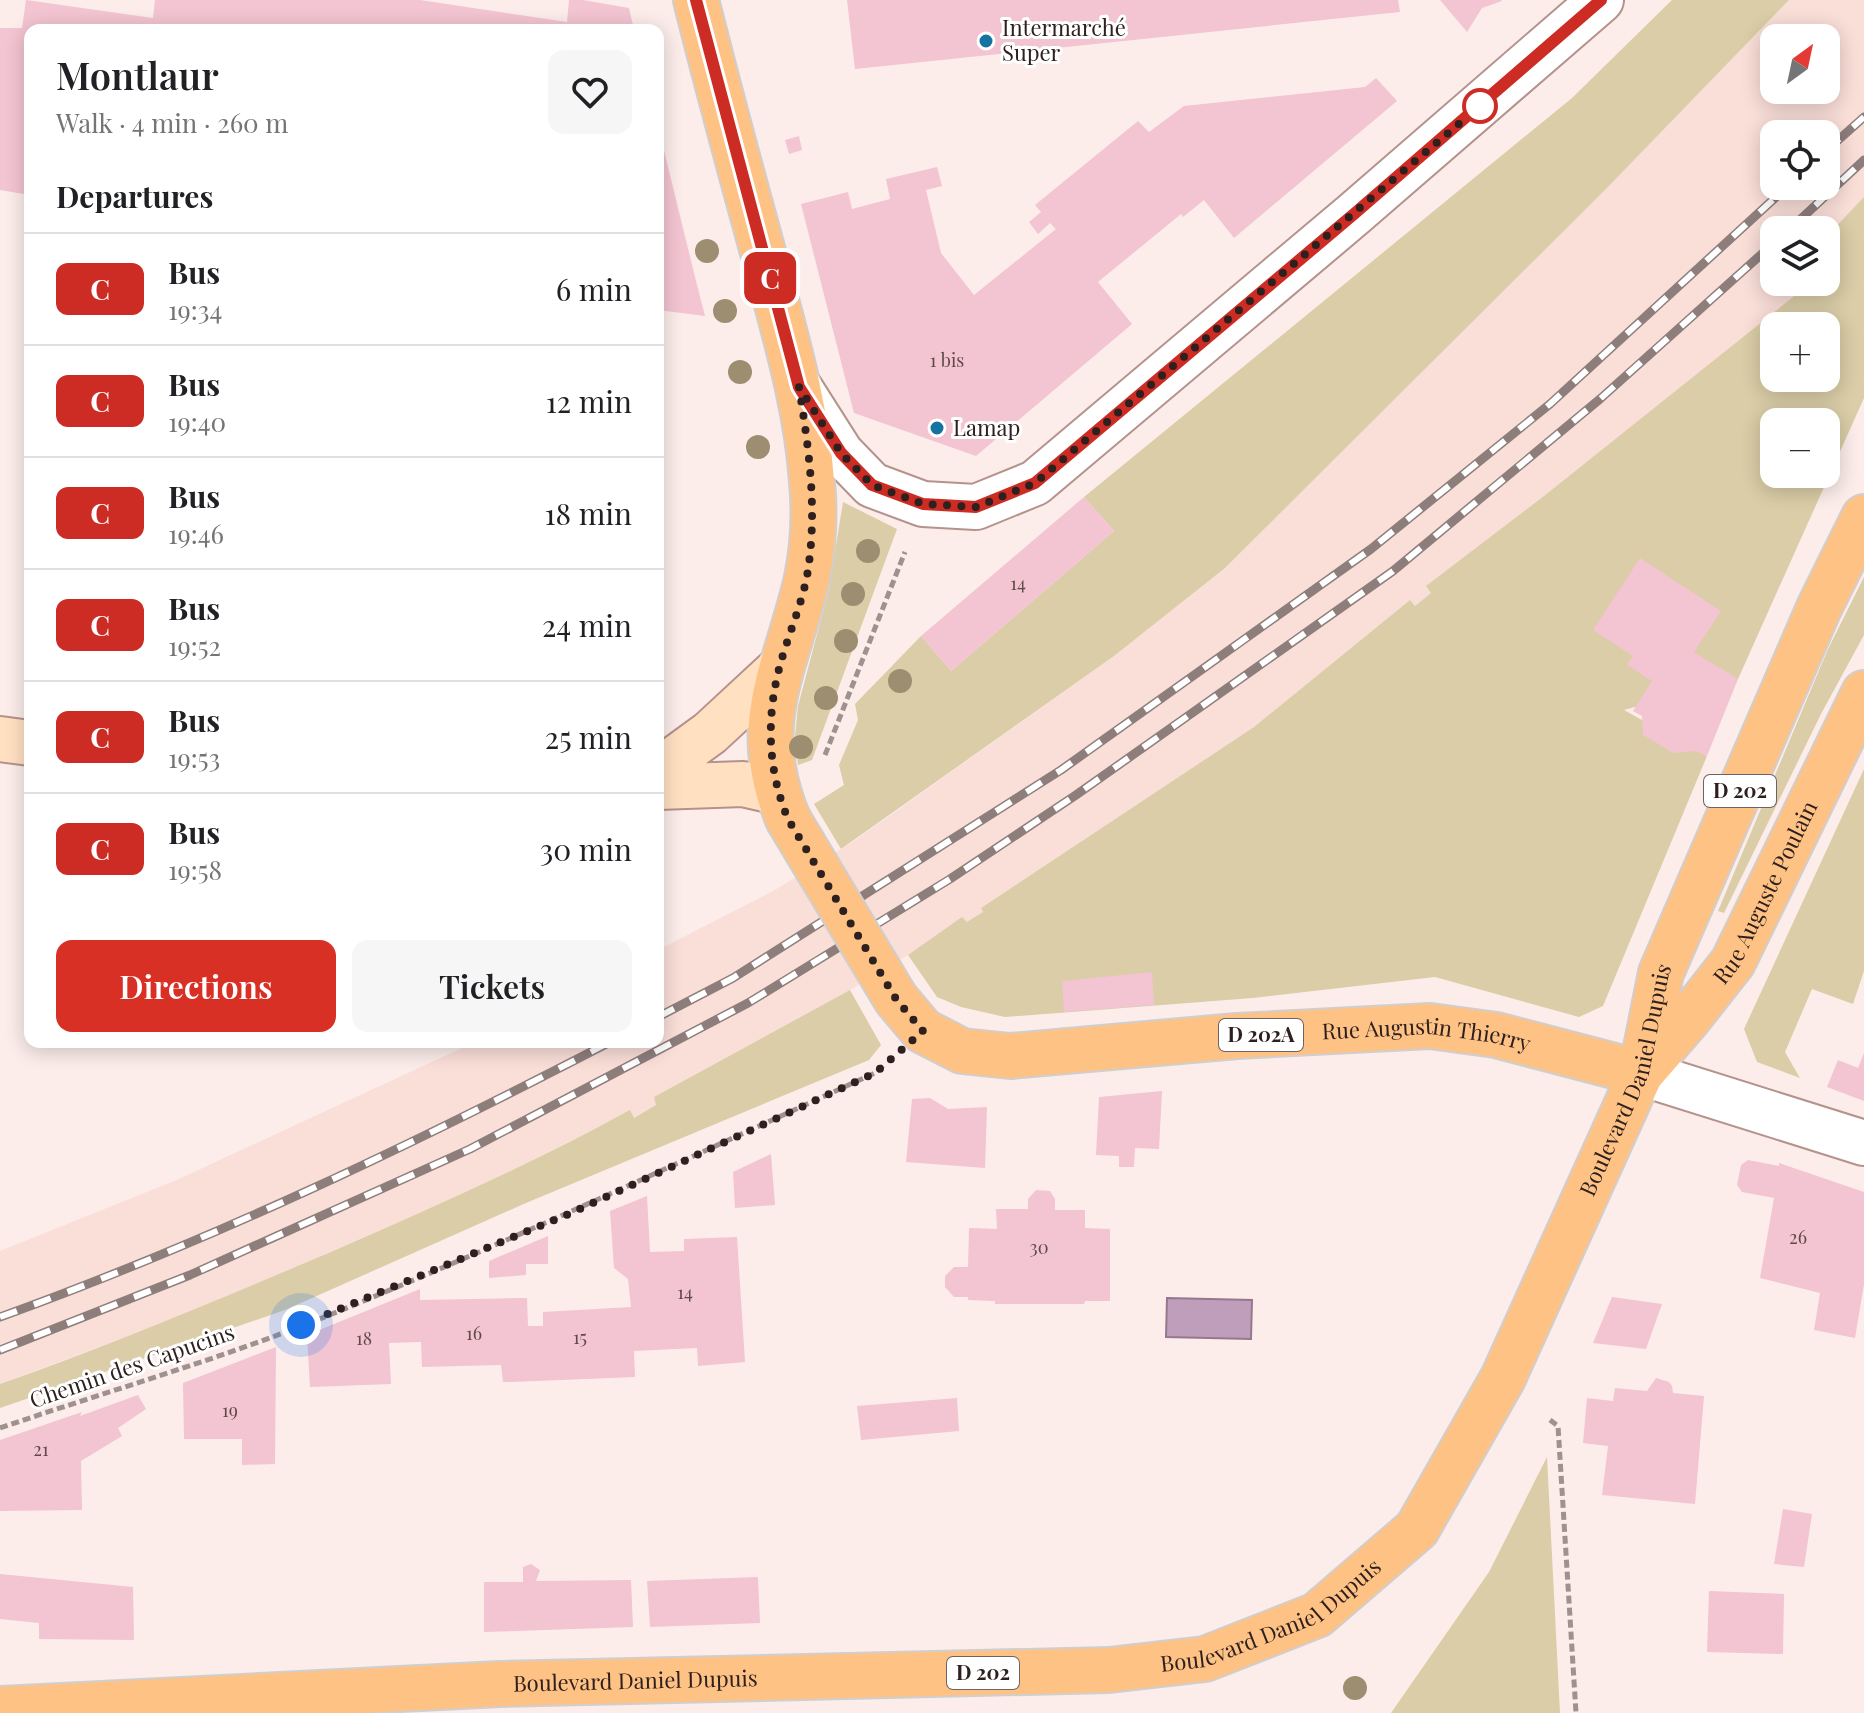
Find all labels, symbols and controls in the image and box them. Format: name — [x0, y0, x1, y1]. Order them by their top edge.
place label: Intermarché Super — [1002, 12, 1126, 67]
north arrow — [1760, 24, 1840, 104]
map controls — [1760, 24, 1840, 488]
marker: Intermarché Super — [977, 32, 995, 50]
text: Montlaur — [56, 49, 219, 100]
button: heart — [548, 50, 632, 134]
unlabelled marker — [1463, 89, 1497, 123]
text: Walk · 4 min · 260 m — [56, 105, 288, 140]
button: locate — [1760, 120, 1840, 200]
text: Departures — [56, 176, 213, 216]
button: layers — [1760, 216, 1840, 296]
text: Bus — [168, 252, 220, 292]
line badge: C — [744, 252, 796, 304]
text: C — [760, 259, 780, 296]
text: 6 min — [556, 269, 632, 309]
text: C — [90, 270, 110, 307]
text: 19:34 — [168, 292, 222, 327]
button: + — [1760, 312, 1840, 392]
house number: 1 bis — [930, 348, 964, 372]
text: Bus — [168, 364, 220, 404]
text: 12 min — [546, 381, 632, 421]
text: C — [90, 382, 110, 419]
text: 19:40 — [168, 404, 226, 439]
button: − — [1760, 408, 1840, 488]
place label: Lamap — [953, 412, 1020, 442]
marker: Lamap — [928, 419, 946, 437]
text: Bus — [168, 476, 220, 516]
text: 18 min — [544, 493, 632, 533]
text: C — [90, 494, 110, 531]
text: 19:46 — [168, 516, 224, 551]
house number: 14 — [1010, 571, 1026, 595]
text: Bus — [168, 588, 220, 628]
text: 24 min — [542, 605, 632, 645]
text: C — [90, 606, 110, 643]
text: 19:52 — [168, 628, 221, 663]
text: Bus — [168, 700, 220, 740]
text: 25 min — [545, 717, 632, 757]
text: C — [90, 718, 110, 755]
text: 19:53 — [168, 740, 220, 775]
road number: D 202 — [1704, 775, 1776, 807]
street label: Rue Auguste Poulain — [1705, 795, 1823, 990]
text: Bus — [168, 812, 220, 852]
text: 30 min — [540, 829, 632, 869]
text: C — [90, 830, 110, 867]
text: 19:58 — [168, 852, 222, 887]
button: Directions — [56, 940, 336, 1032]
button: Tickets — [352, 940, 632, 1032]
street label: Boulevard Daniel Dupuis — [1571, 958, 1678, 1200]
street label: Rue Augustin Thierry — [1321, 1010, 1534, 1058]
road number: D 202A — [1219, 1019, 1303, 1051]
house number: 26 — [1789, 1225, 1807, 1249]
house number: 30 — [1030, 1235, 1048, 1259]
house number: 14 — [677, 1280, 693, 1304]
your location — [281, 1305, 321, 1345]
street label: Chemin des Capucins — [25, 1316, 238, 1414]
house number: 16 — [466, 1321, 482, 1345]
house number: 15 — [573, 1325, 587, 1349]
house number: 18 — [356, 1326, 372, 1350]
house number: 19 — [222, 1398, 238, 1422]
house number: 21 — [33, 1437, 49, 1461]
street label: Boulevard Daniel Dupuis — [1159, 1551, 1387, 1678]
road number: D 202 — [947, 1657, 1019, 1689]
street label: Boulevard Daniel Dupuis — [513, 1662, 758, 1698]

